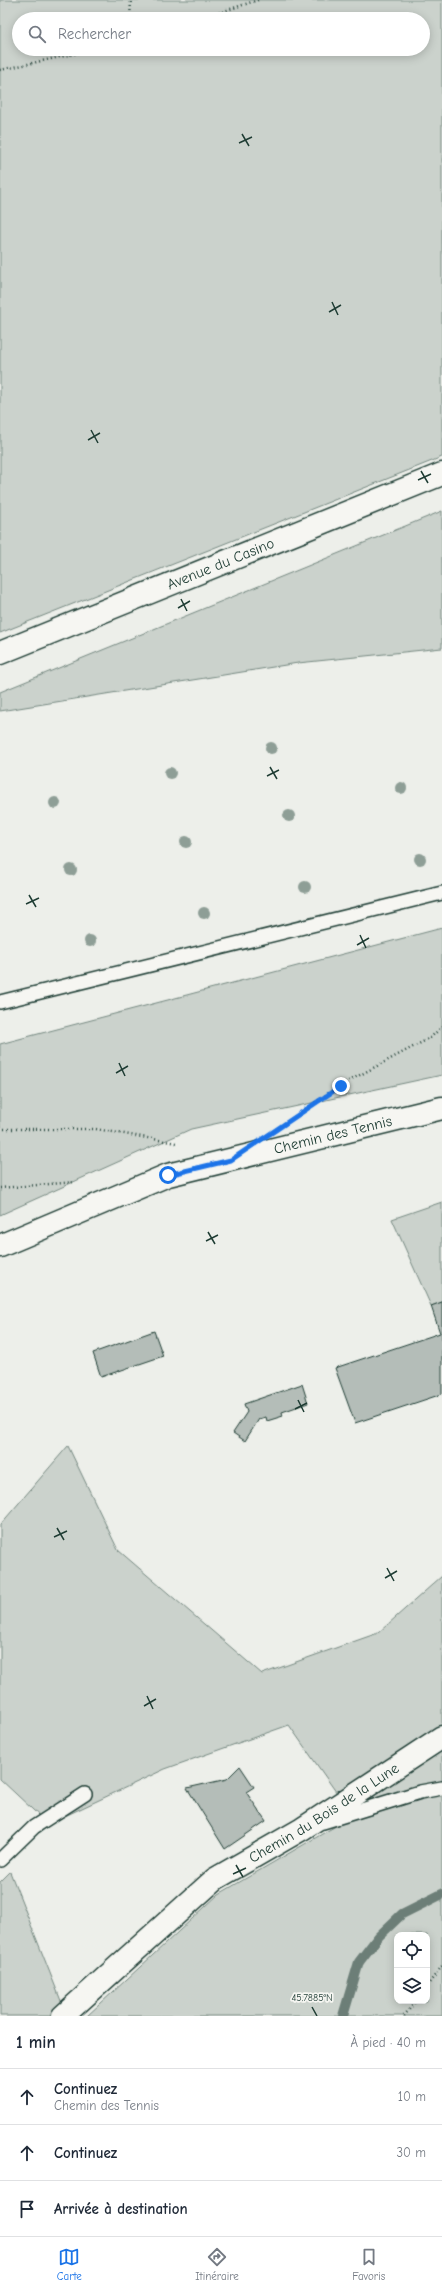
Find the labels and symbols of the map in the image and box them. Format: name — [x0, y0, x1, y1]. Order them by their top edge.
street label: Avenue du Casino — [164, 534, 277, 593]
route end — [332, 1077, 350, 1095]
street label: Chemin des Tennis — [272, 1112, 394, 1158]
route start — [159, 1166, 177, 1184]
street label: Chemin du Bois de la Lune — [246, 1759, 403, 1867]
text: 45.7885°N — [291, 1992, 333, 2004]

